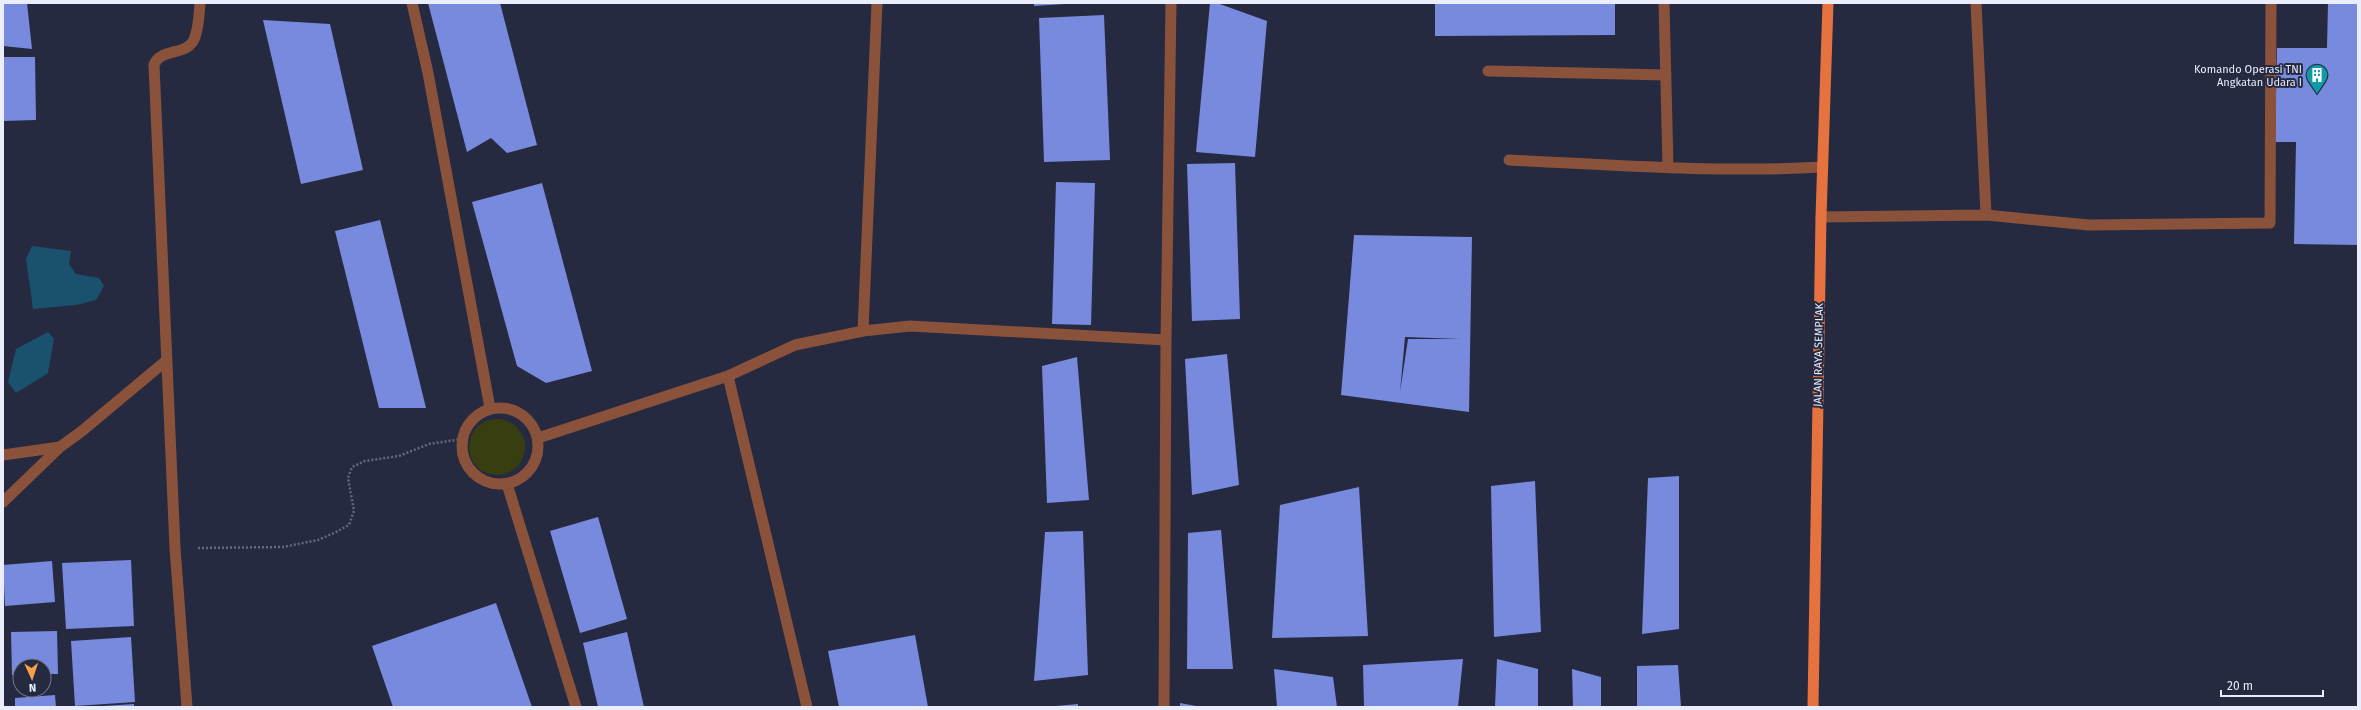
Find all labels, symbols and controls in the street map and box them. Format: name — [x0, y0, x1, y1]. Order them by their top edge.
building icon: Komando Operasi TNI Angkatan Udara I — [2304, 62, 2330, 95]
place label: Komando Operasi TNI Angkatan Udara I — [2194, 63, 2302, 89]
street label: JALAN RAYA SEMPLAK — [1811, 302, 1826, 407]
north arrow — [12, 658, 52, 698]
scale bar — [2221, 672, 2323, 698]
text: 20 m — [2227, 679, 2253, 693]
text: N — [29, 681, 36, 694]

